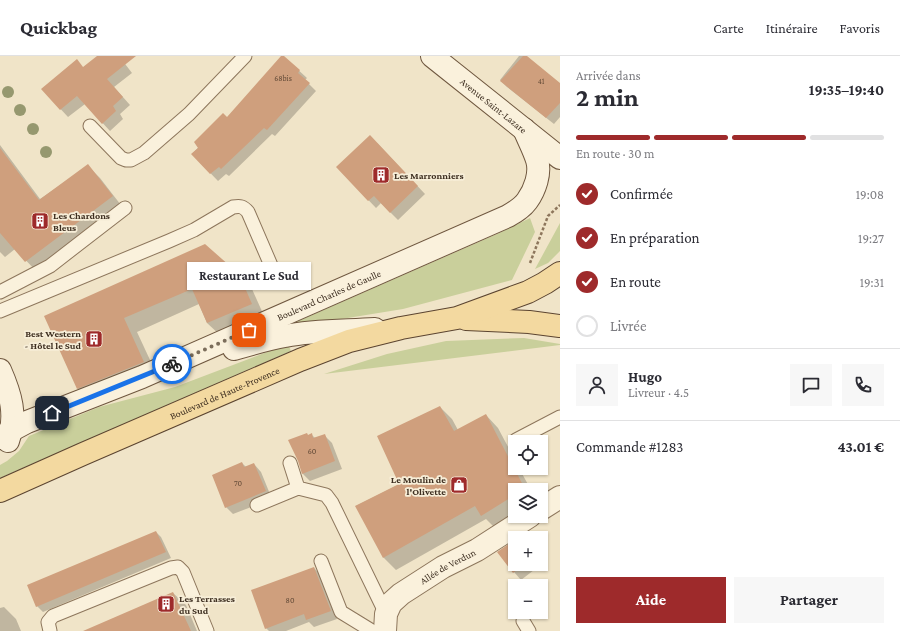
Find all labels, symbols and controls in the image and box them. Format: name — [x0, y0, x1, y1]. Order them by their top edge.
text: Quickbag — [20, 17, 97, 38]
text: Carte — [713, 20, 744, 36]
text: Itinéraire — [766, 20, 818, 36]
text: Favoris — [840, 20, 880, 36]
text: Arrivée dans — [576, 68, 641, 83]
house number: 68bis — [274, 74, 292, 83]
street label: Avenue Saint-Lazare — [458, 76, 529, 136]
house number: 41 — [538, 77, 545, 86]
text: 19:35–19:40 — [809, 82, 884, 98]
text: 2 min — [576, 83, 639, 112]
text: En route · 30 m — [576, 146, 655, 161]
building icon: Les Marronniers — [371, 165, 391, 185]
place label: Les Marronniers — [394, 170, 464, 181]
icon: check — [576, 183, 598, 205]
text: Confirmée — [610, 186, 673, 202]
text: 19:08 — [856, 187, 884, 202]
place label: Les Chardons Bleus — [53, 210, 110, 233]
building icon: Les Chardons Bleus — [30, 211, 50, 231]
icon: check — [576, 227, 598, 249]
text: En préparation — [610, 230, 700, 246]
text: 19:27 — [858, 231, 884, 246]
callout: Restaurant Le Sud — [187, 262, 311, 290]
street label: Boulevard Charles de Gaulle — [275, 267, 383, 323]
text: Restaurant Le Sud — [199, 268, 299, 283]
icon: check — [576, 271, 598, 293]
text: En route — [610, 274, 661, 290]
text: 19:31 — [860, 275, 884, 290]
pin — [232, 313, 266, 347]
text: Livrée — [610, 318, 647, 334]
icon: bag — [238, 319, 260, 341]
place label: Best Western - Hôtel le Sud — [25, 328, 82, 351]
building icon: Best Western - Hôtel le Sud — [84, 329, 104, 349]
courier — [152, 344, 192, 384]
icon: bike — [161, 353, 183, 375]
street label: Boulevard de Haute-Provence — [168, 364, 282, 422]
button: person — [576, 364, 618, 406]
button: chat — [790, 364, 832, 406]
button: phone — [842, 364, 884, 406]
text: Hugo — [628, 369, 662, 385]
text: Livreur · 4.5 — [628, 385, 689, 400]
pin — [35, 396, 69, 430]
icon: home — [41, 402, 63, 424]
map controls — [508, 435, 548, 619]
button: locate — [508, 435, 548, 475]
text: Commande #1283 — [576, 439, 683, 455]
text: 43.01 € — [838, 439, 884, 455]
house number: 60 — [308, 447, 317, 456]
place label: Le Moulin de l'Olivette — [391, 474, 446, 497]
shop icon: Le Moulin de l'Olivette — [449, 475, 469, 495]
house number: 70 — [234, 479, 243, 488]
button: layers — [508, 483, 548, 523]
button: + — [508, 531, 548, 571]
street label: Allée de Verdun — [418, 546, 478, 586]
button: Aide — [576, 577, 726, 623]
button: Partager — [734, 577, 884, 623]
button: − — [508, 579, 548, 619]
place label: Les Terrasses du Sud — [179, 593, 235, 616]
building icon: Les Terrasses du Sud — [156, 594, 176, 614]
house number: 80 — [286, 596, 295, 605]

